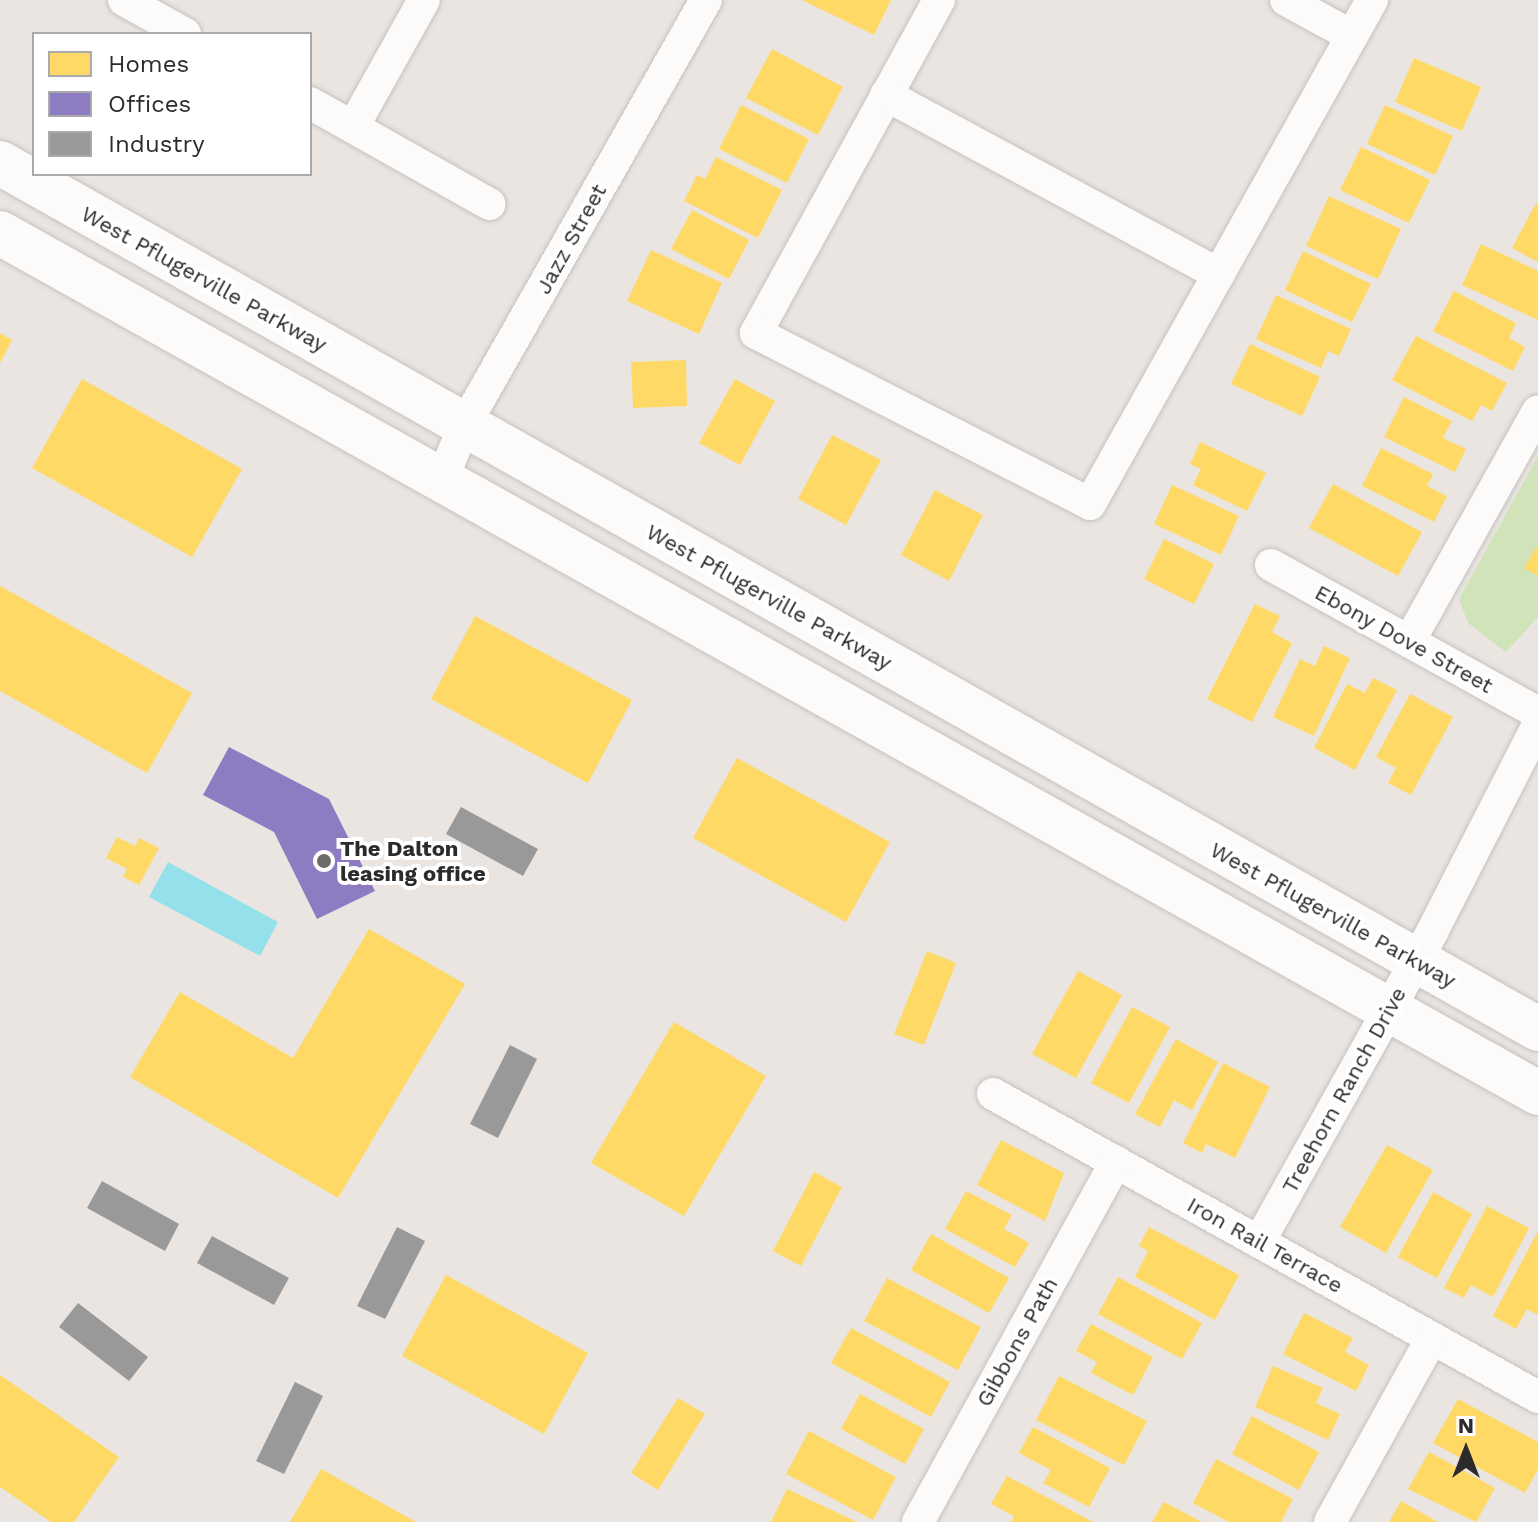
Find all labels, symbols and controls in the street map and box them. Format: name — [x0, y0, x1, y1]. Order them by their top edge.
legend — [32, 32, 312, 176]
text: Homes — [108, 50, 189, 78]
text: Offices — [108, 90, 191, 118]
text: Industry — [108, 130, 205, 158]
street label: Jazz Street — [530, 179, 612, 299]
street label: West Pflugerville Parkway — [77, 200, 331, 358]
street label: West Pflugerville Parkway — [642, 518, 896, 676]
street label: Ebony Dove Street — [1310, 579, 1498, 699]
place label: The Dalton leasing office — [340, 835, 486, 886]
street label: West Pflugerville Parkway — [1206, 836, 1460, 994]
marker: The Dalton leasing office — [315, 852, 333, 870]
street label: Treehorn Ranch Drive — [1276, 982, 1412, 1198]
street label: Iron Rail Terrace — [1182, 1191, 1348, 1299]
street label: Gibbons Path — [971, 1273, 1063, 1411]
north arrow — [1426, 1410, 1506, 1490]
text: N — [1458, 1413, 1474, 1438]

